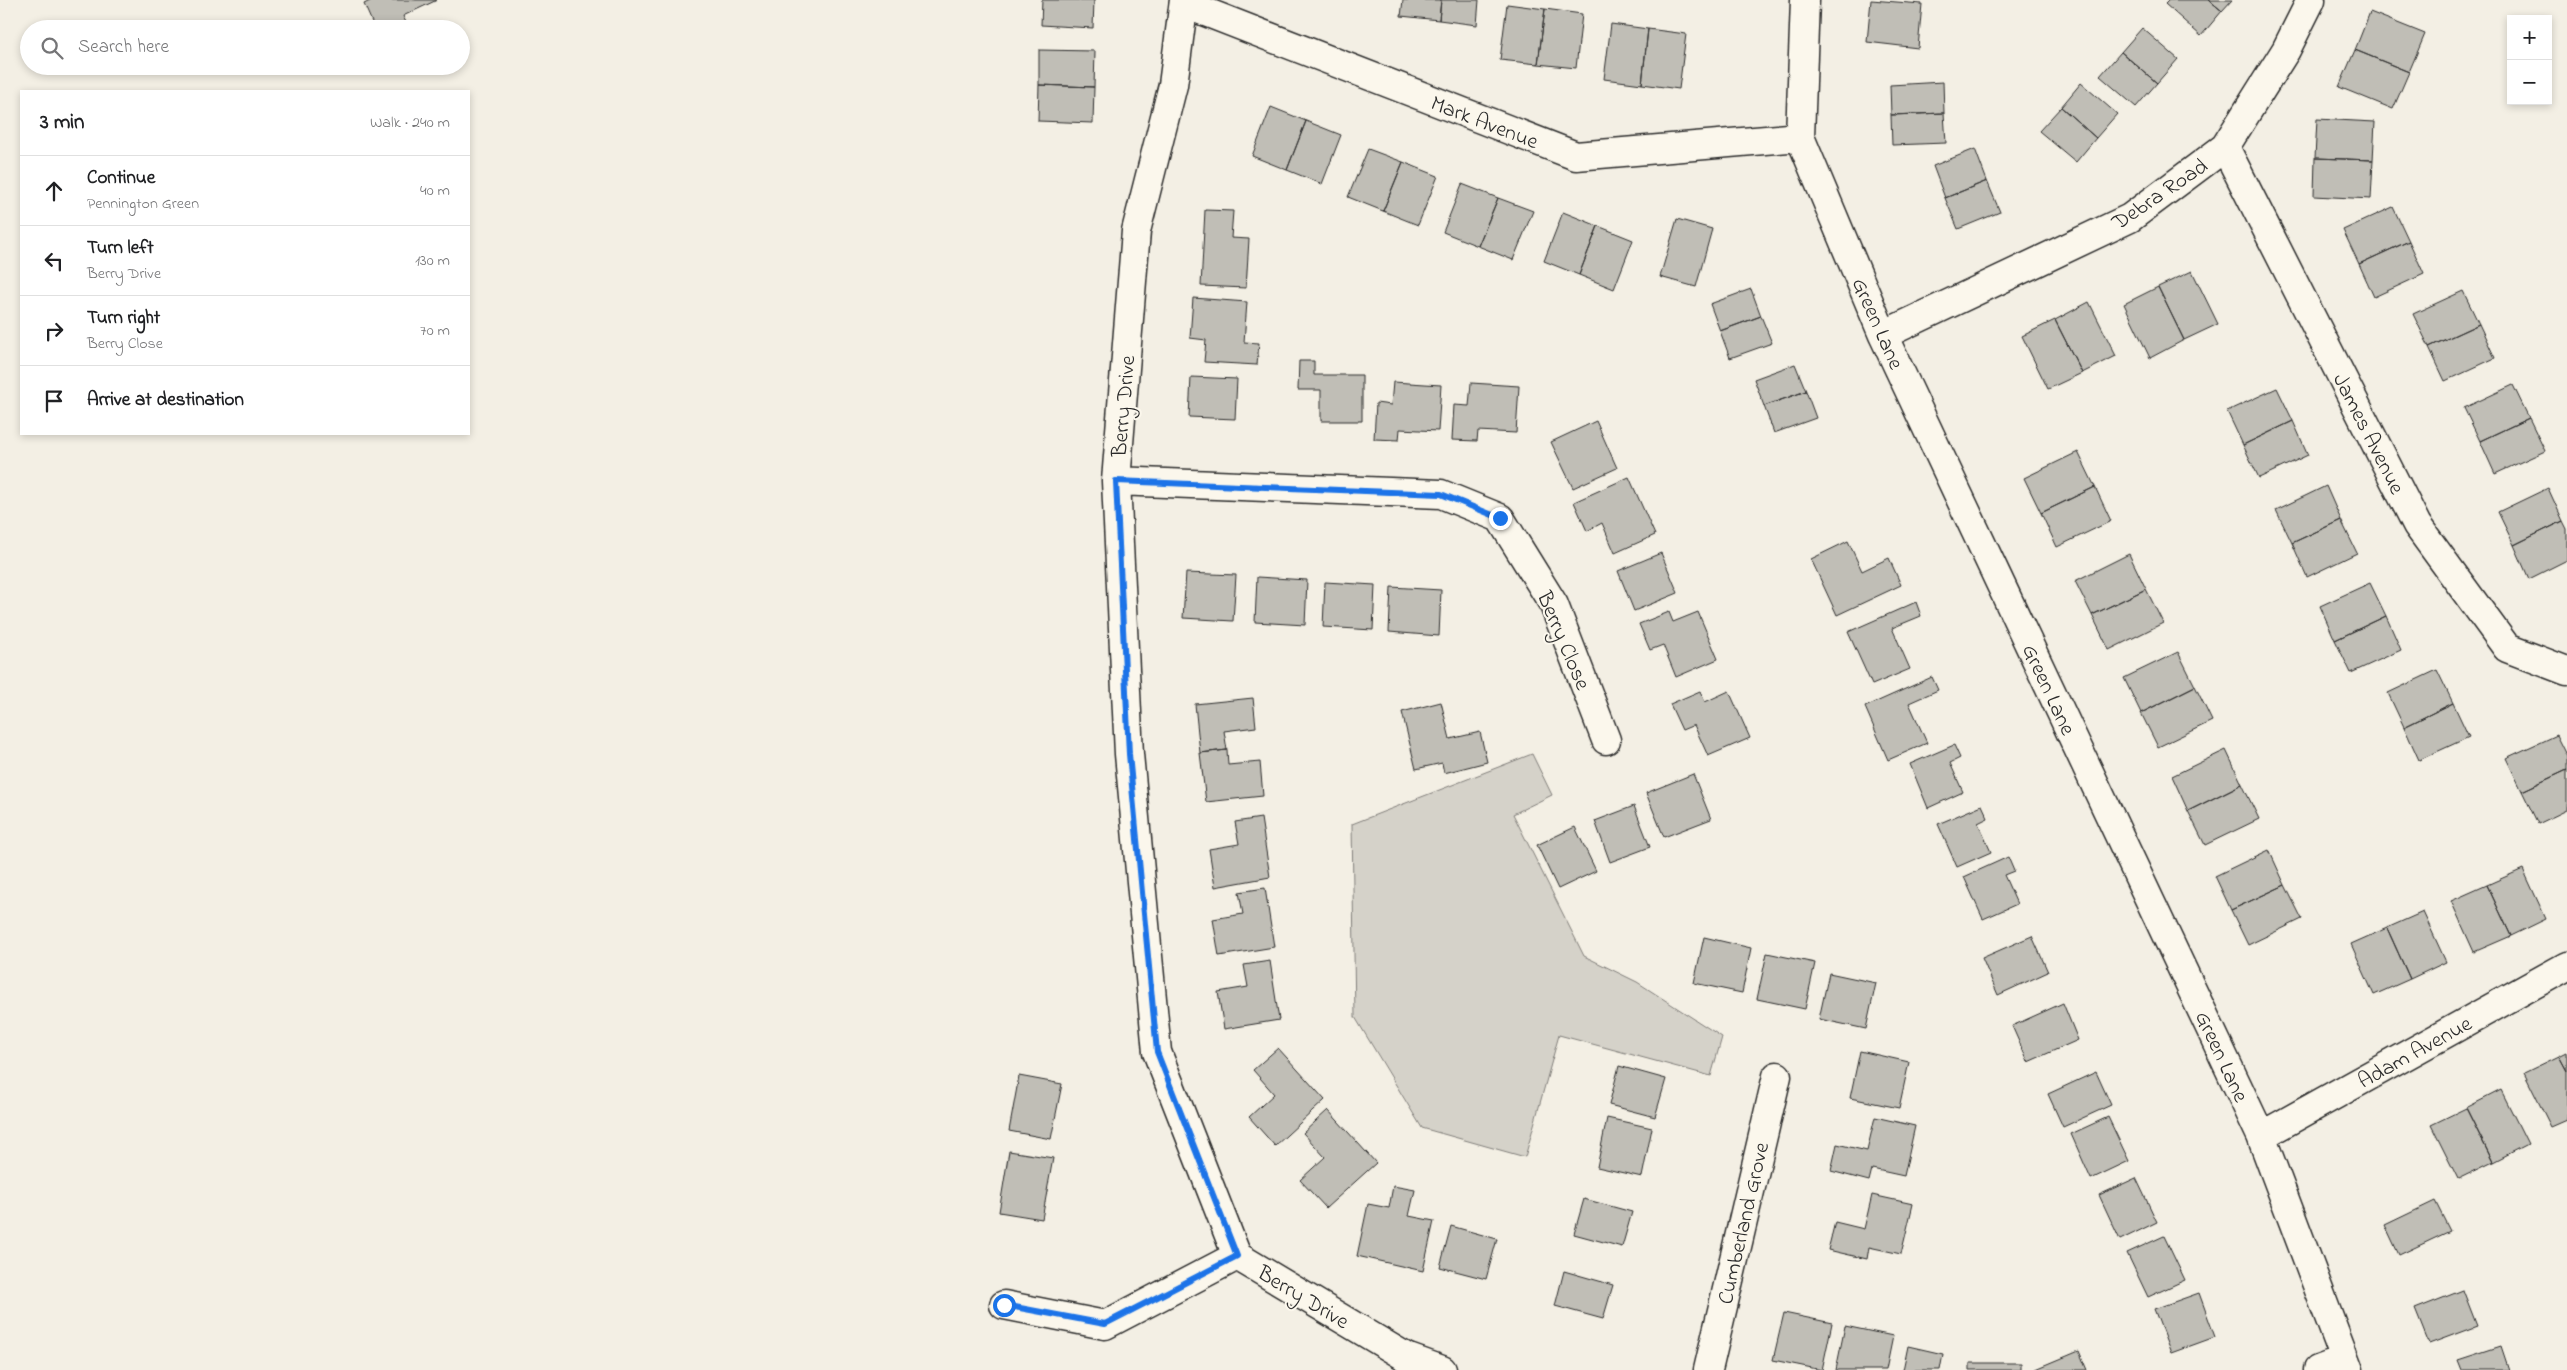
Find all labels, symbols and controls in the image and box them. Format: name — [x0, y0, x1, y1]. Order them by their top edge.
map controls — [2507, 15, 2552, 105]
button: + — [2507, 15, 2552, 60]
search box — [20, 20, 470, 75]
icon: search — [38, 34, 66, 62]
text: Search here — [78, 34, 169, 61]
button: − — [2507, 60, 2552, 105]
street label: Mark Avenue — [1425, 89, 1543, 159]
text: 3 min — [40, 108, 84, 138]
text: Walk · 240 m — [370, 111, 450, 135]
street label: Debra Road — [2105, 152, 2215, 240]
text: Continue — [87, 165, 155, 192]
icon: ahead — [40, 177, 68, 205]
text: 40 m — [420, 179, 450, 203]
text: Pennington Green — [87, 192, 199, 216]
text: Turn left — [87, 235, 154, 262]
icon: left — [40, 247, 68, 275]
text: 130 m — [415, 249, 450, 273]
text: Berry Drive — [87, 262, 161, 286]
street label: Green Lane — [1842, 273, 1911, 375]
text: Turn right — [87, 305, 160, 332]
icon: right — [40, 317, 68, 345]
text: 70 m — [420, 319, 450, 343]
text: Berry Close — [87, 332, 163, 356]
street label: Berry Drive — [1105, 354, 1146, 460]
street label: James Avenue — [2323, 368, 2412, 501]
icon: arrive — [40, 387, 68, 415]
text: Arrive at destination — [87, 387, 244, 414]
route end — [1489, 507, 1512, 530]
street label: Berry Close — [1526, 586, 1597, 696]
street label: Green Lane — [2012, 639, 2082, 741]
street label: Green Lane — [2185, 1006, 2255, 1108]
street label: Adam Avenue — [2353, 1009, 2478, 1098]
street label: Cumberland Grove — [1711, 1139, 1779, 1308]
street label: Berry Drive — [1249, 1258, 1355, 1339]
route start — [993, 1294, 1016, 1317]

